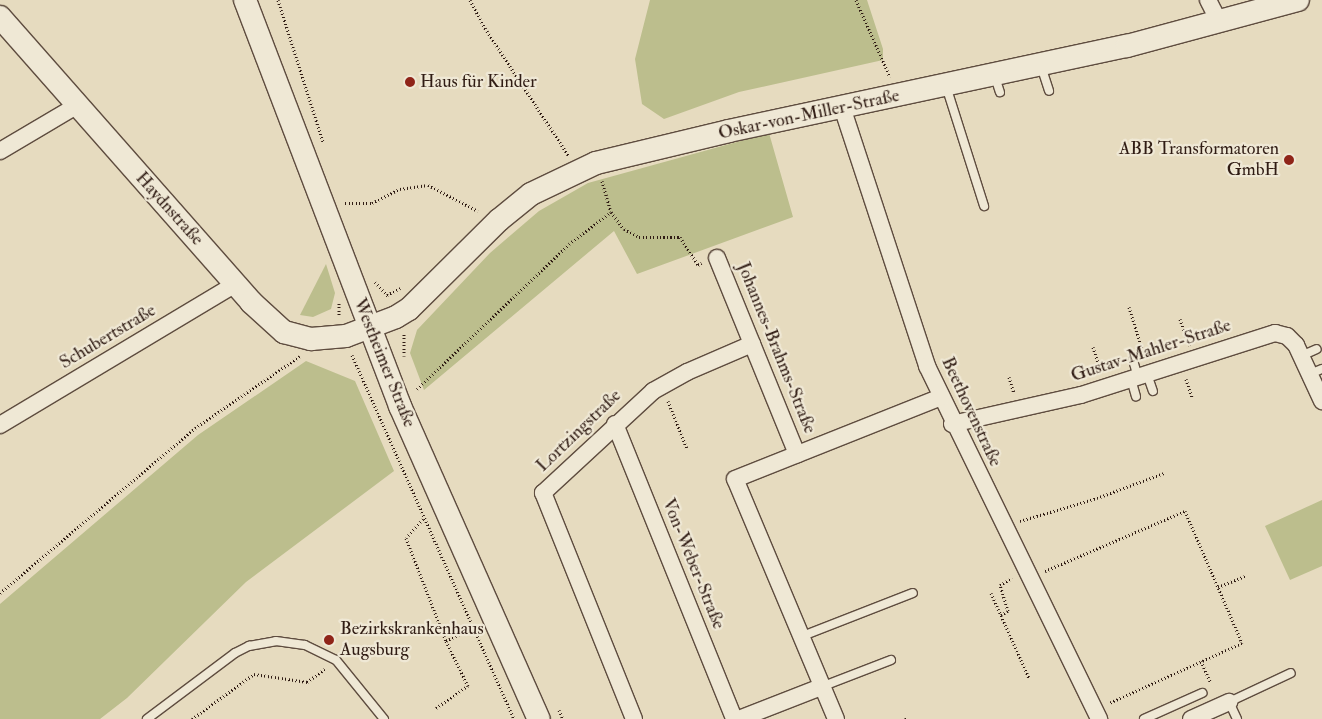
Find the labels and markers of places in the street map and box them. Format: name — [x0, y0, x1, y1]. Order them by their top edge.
place label: Haus für Kinder — [420, 71, 537, 93]
marker: Haus für Kinder — [404, 76, 416, 88]
place label: ABB Transformatoren GmbH — [1119, 139, 1279, 182]
marker: ABB Transformatoren GmbH — [1283, 154, 1295, 166]
place label: Bezirkskrankenhaus Augsburg — [340, 619, 484, 662]
marker: Bezirkskrankenhaus Augsburg — [322, 633, 336, 647]

